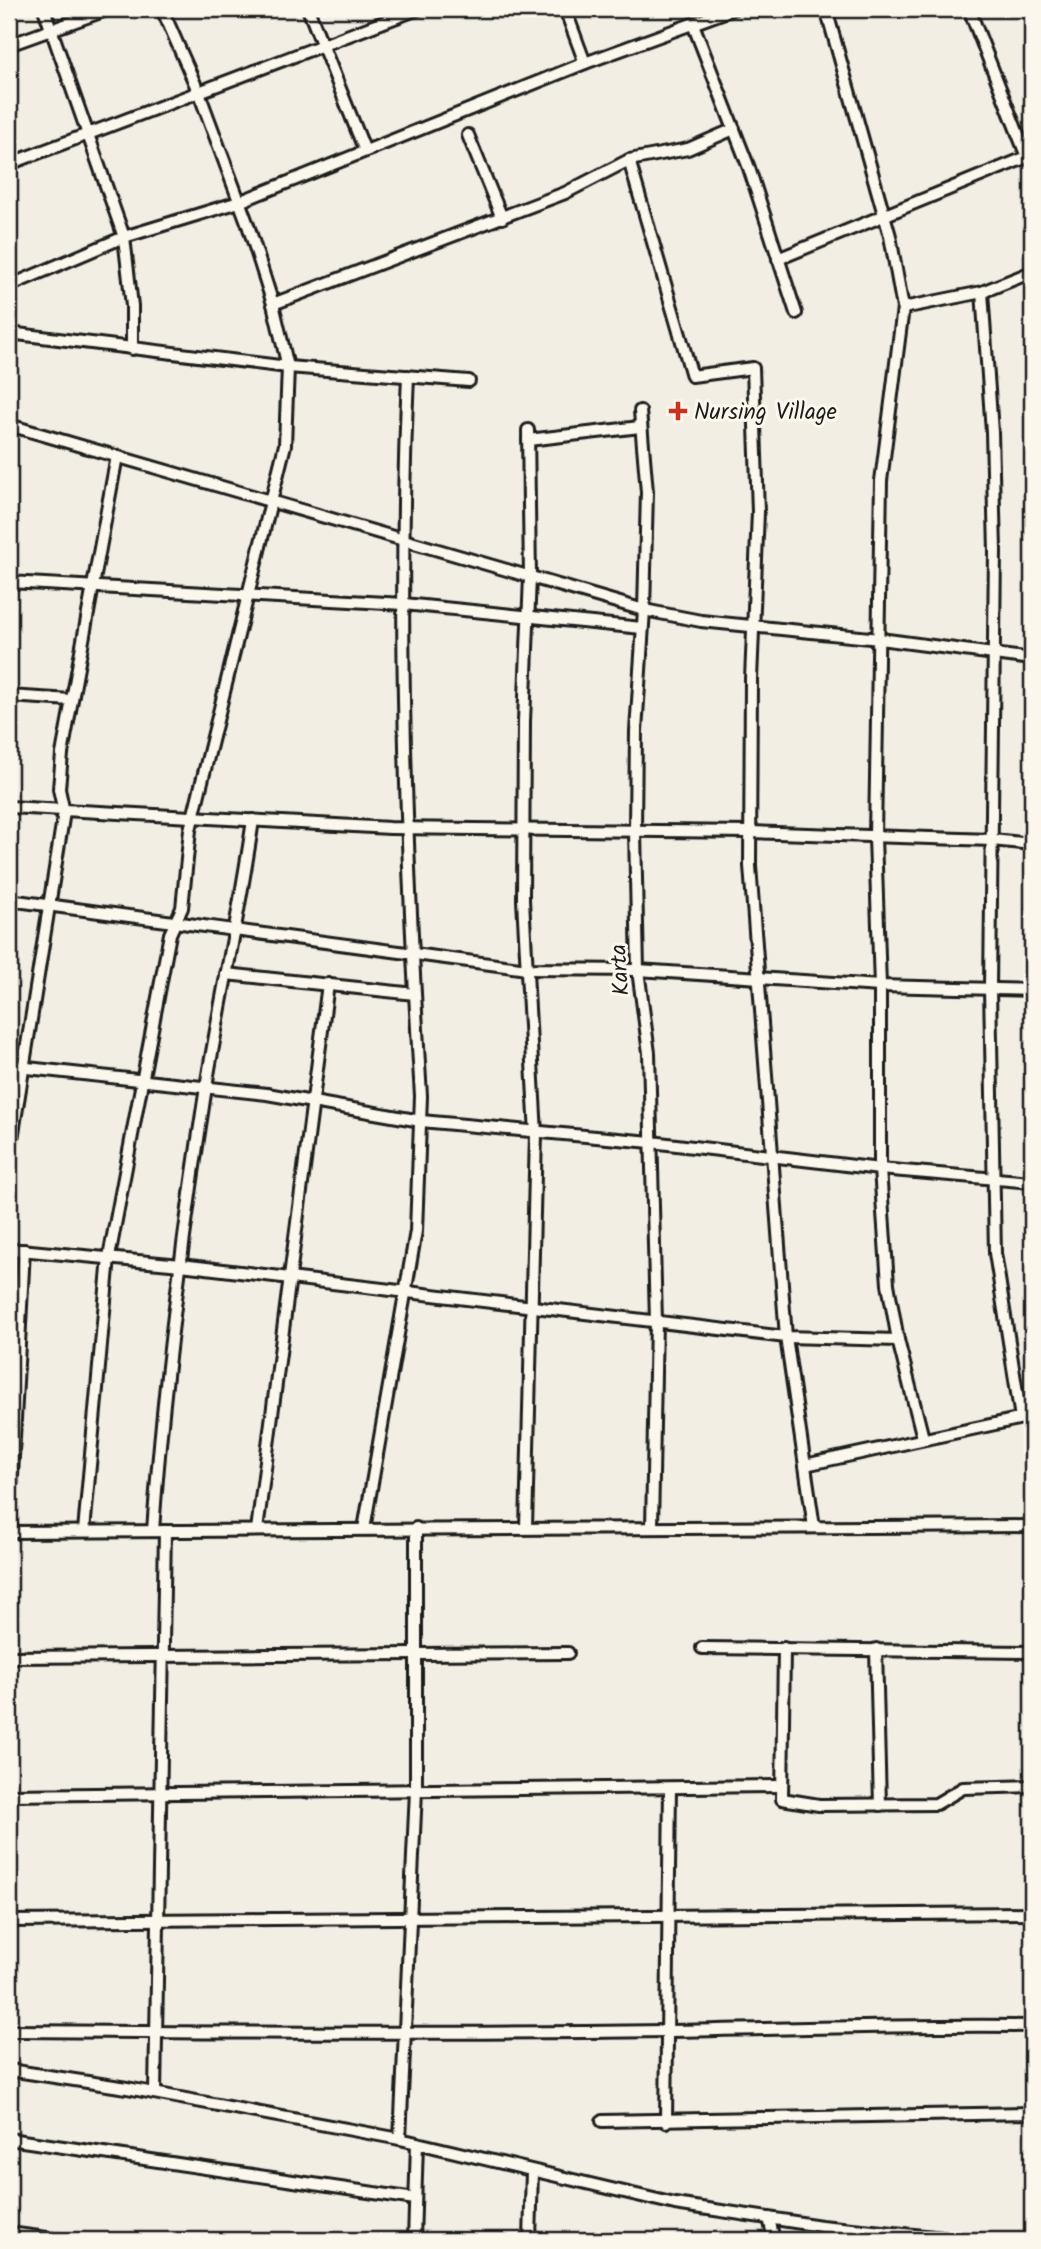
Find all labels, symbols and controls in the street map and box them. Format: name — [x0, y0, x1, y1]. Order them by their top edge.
place label: Nursing Village — [694, 395, 837, 431]
marker: Nursing Village — [668, 401, 688, 421]
street label: Karta — [601, 943, 641, 997]

